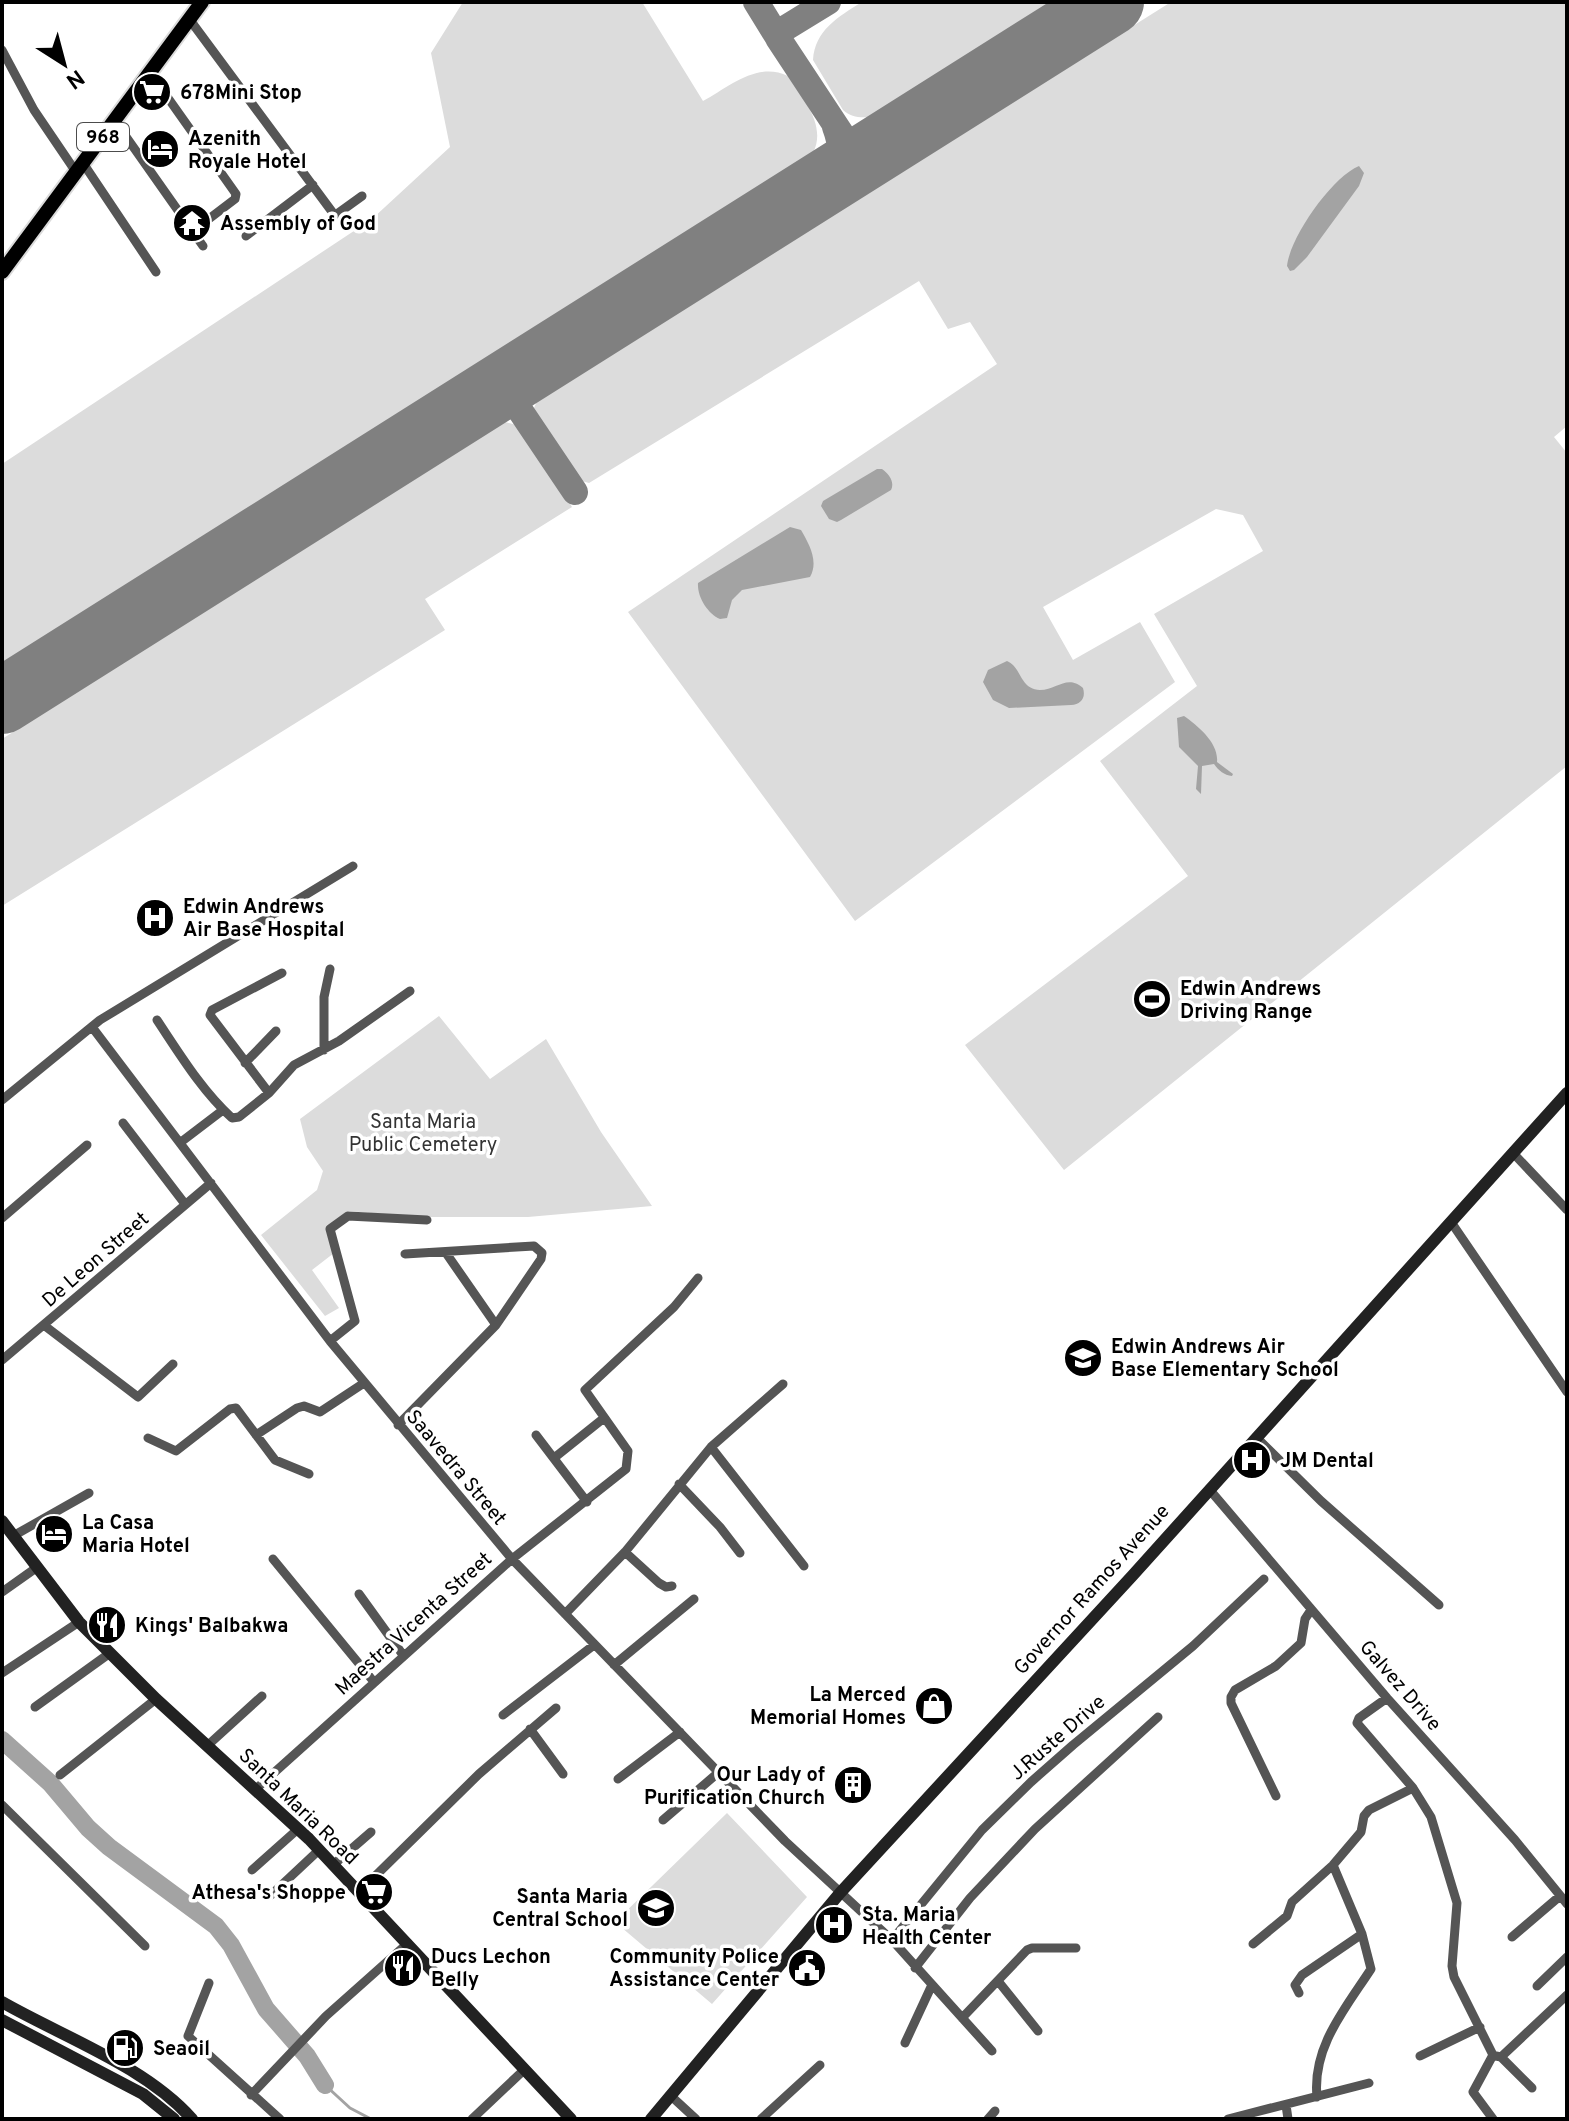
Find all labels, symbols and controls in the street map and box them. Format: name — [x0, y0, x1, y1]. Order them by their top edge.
north arrow — [24, 24, 104, 104]
text: N — [60, 63, 89, 94]
supermarket icon: 678Mini Stop — [131, 71, 173, 113]
place label: 678Mini Stop — [180, 81, 302, 107]
road number: 968 — [77, 123, 129, 151]
place label: Azenith Royale Hotel — [188, 127, 307, 176]
hotel icon: Azenith Royale Hotel — [139, 128, 181, 170]
temple icon: Assembly of God — [171, 202, 213, 244]
place label: Assembly of God — [220, 212, 376, 238]
place label: Edwin Andrews Air Base Hospital — [183, 895, 345, 944]
hospital icon: Edwin Andrews Air Base Hospital — [134, 897, 176, 939]
place label: Edwin Andrews Driving Range — [1180, 977, 1321, 1026]
sports icon: Edwin Andrews Driving Range — [1131, 978, 1173, 1020]
park label: Santa Maria Public Cemetery — [349, 1110, 497, 1159]
street label: De Leon Street — [37, 1207, 155, 1314]
place label: Edwin Andrews Air Base Elementary School — [1111, 1335, 1339, 1384]
school or university icon: Edwin Andrews Air Base Elementary School — [1062, 1337, 1104, 1379]
street label: Saavedra Street — [399, 1405, 511, 1532]
hospital icon: JM Dental — [1231, 1439, 1273, 1481]
place label: JM Dental — [1280, 1449, 1374, 1475]
street label: Governor Ramos Avenue — [1009, 1500, 1176, 1681]
place label: La Casa Maria Hotel — [82, 1511, 190, 1560]
hotel icon: La Casa Maria Hotel — [33, 1513, 75, 1555]
street label: Maestra Vicenta Street — [330, 1547, 498, 1702]
restaurant icon: Kings' Balbakwa — [86, 1604, 128, 1646]
place label: Kings' Balbakwa — [135, 1614, 288, 1640]
street label: Galvez Drive — [1353, 1635, 1446, 1737]
place label: La Merced Memorial Homes — [750, 1683, 906, 1732]
shop icon: La Merced Memorial Homes — [913, 1685, 955, 1727]
street label: J.Ruste Drive — [1005, 1690, 1112, 1787]
street label: Santa Maria Road — [232, 1744, 363, 1871]
place label: Our Lady of Purification Church — [644, 1763, 825, 1812]
building icon: Our Lady of Purification Church — [832, 1764, 874, 1806]
supermarket icon: Athesa's Shoppe — [353, 1871, 395, 1913]
place label: Athesa's Shoppe — [192, 1881, 346, 1907]
place label: Santa Maria Central School — [492, 1885, 628, 1934]
school or university icon: Santa Maria Central School — [635, 1887, 677, 1929]
place label: Sta. Maria Health Center — [862, 1903, 992, 1952]
hospital icon: Sta. Maria Health Center — [813, 1904, 855, 1946]
place label: Ducs Lechon Belly — [431, 1945, 551, 1994]
place label: Community Police Assistance Center — [609, 1945, 780, 1994]
restaurant icon: Ducs Lechon Belly — [382, 1947, 424, 1989]
public building icon: Community Police Assistance Center — [786, 1947, 828, 1989]
fuel station icon: Seaoil — [104, 2027, 146, 2069]
place label: Seaoil — [153, 2037, 210, 2063]

